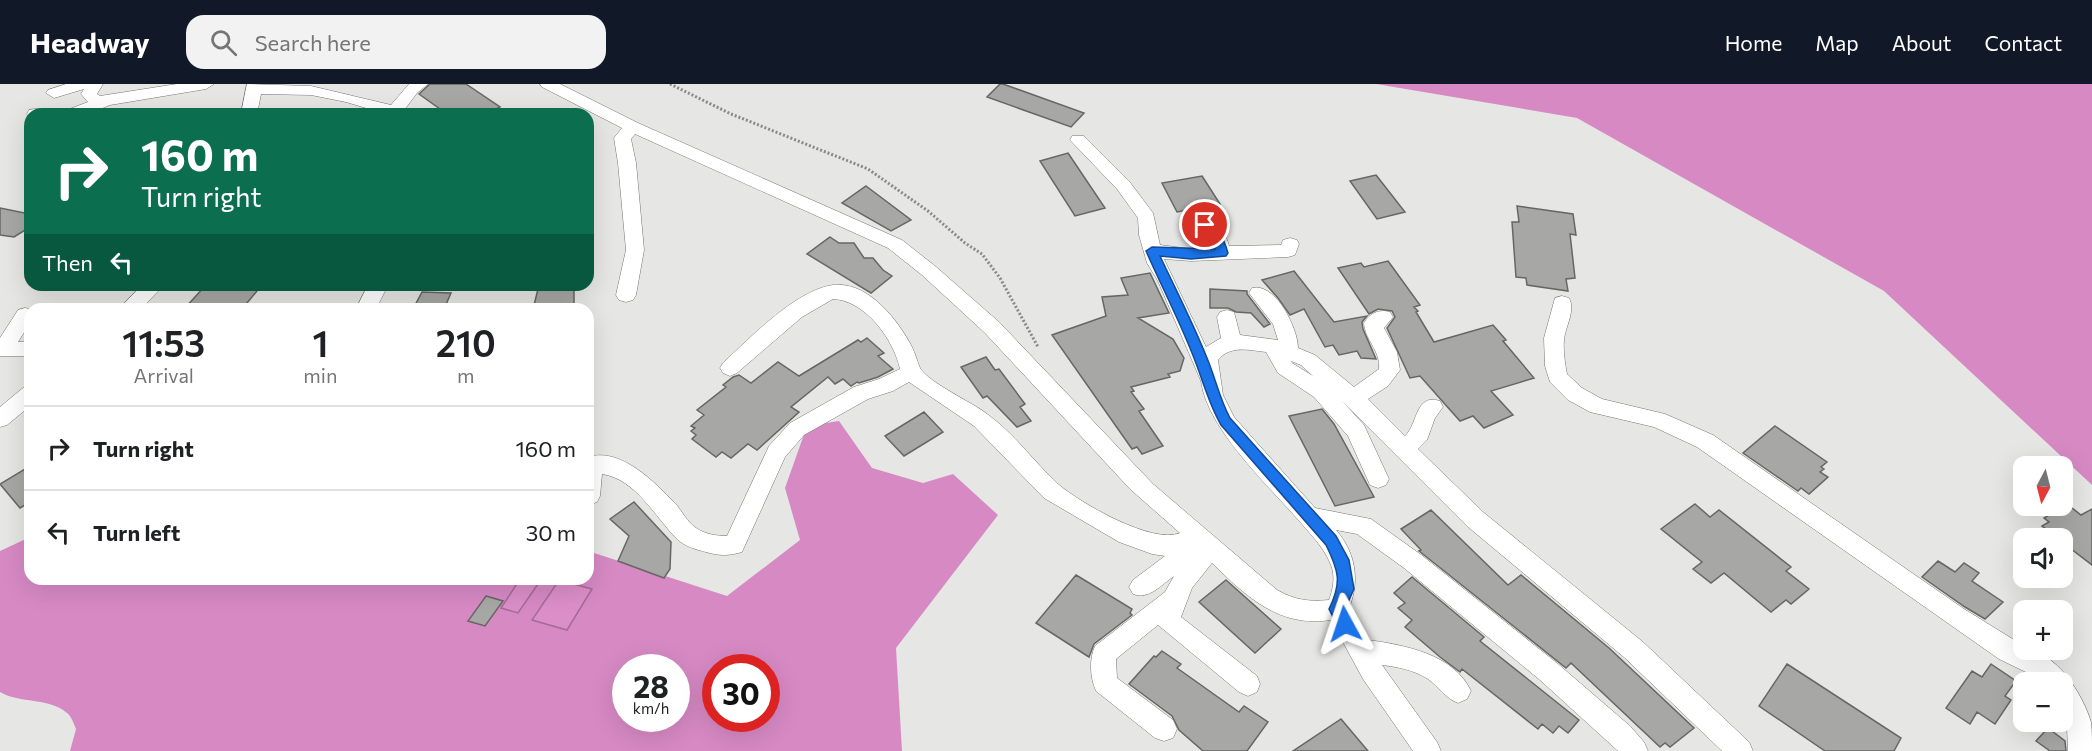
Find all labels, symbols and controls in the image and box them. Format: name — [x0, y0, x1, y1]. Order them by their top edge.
search box — [186, 15, 606, 69]
text: Headway — [30, 25, 150, 59]
icon: search — [207, 26, 240, 59]
text: Search here — [255, 29, 371, 56]
text: Home — [1725, 30, 1782, 55]
text: Map — [1815, 30, 1859, 55]
text: About — [1892, 30, 1951, 55]
text: Contact — [1984, 30, 2062, 55]
text: 160 m — [141, 128, 259, 180]
icon: right — [42, 132, 120, 210]
text: Turn right — [141, 180, 261, 213]
pin — [1179, 199, 1230, 250]
icon: arrive — [1188, 208, 1221, 241]
icon: left — [105, 246, 138, 279]
text: Then — [42, 249, 93, 276]
text: 11:53 — [122, 320, 205, 364]
text: 1 — [312, 320, 328, 364]
text: 210 — [436, 320, 496, 364]
text: Arrival — [133, 363, 194, 387]
text: min — [303, 363, 337, 387]
text: m — [457, 363, 474, 387]
icon: right — [42, 432, 75, 465]
text: Turn right — [93, 435, 194, 462]
text: 160 m — [515, 435, 576, 462]
north arrow — [2013, 456, 2073, 516]
map controls — [2013, 456, 2073, 732]
icon: left — [42, 516, 75, 549]
text: Turn left — [93, 519, 180, 546]
text: 30 m — [526, 519, 576, 546]
button: sound — [2013, 528, 2073, 588]
position arrow — [1313, 592, 1377, 656]
button: + — [2013, 600, 2073, 660]
speed limit sign: 30 — [702, 654, 780, 732]
text: 28 — [633, 667, 669, 704]
button: − — [2013, 672, 2073, 732]
text: km/h — [633, 699, 669, 717]

